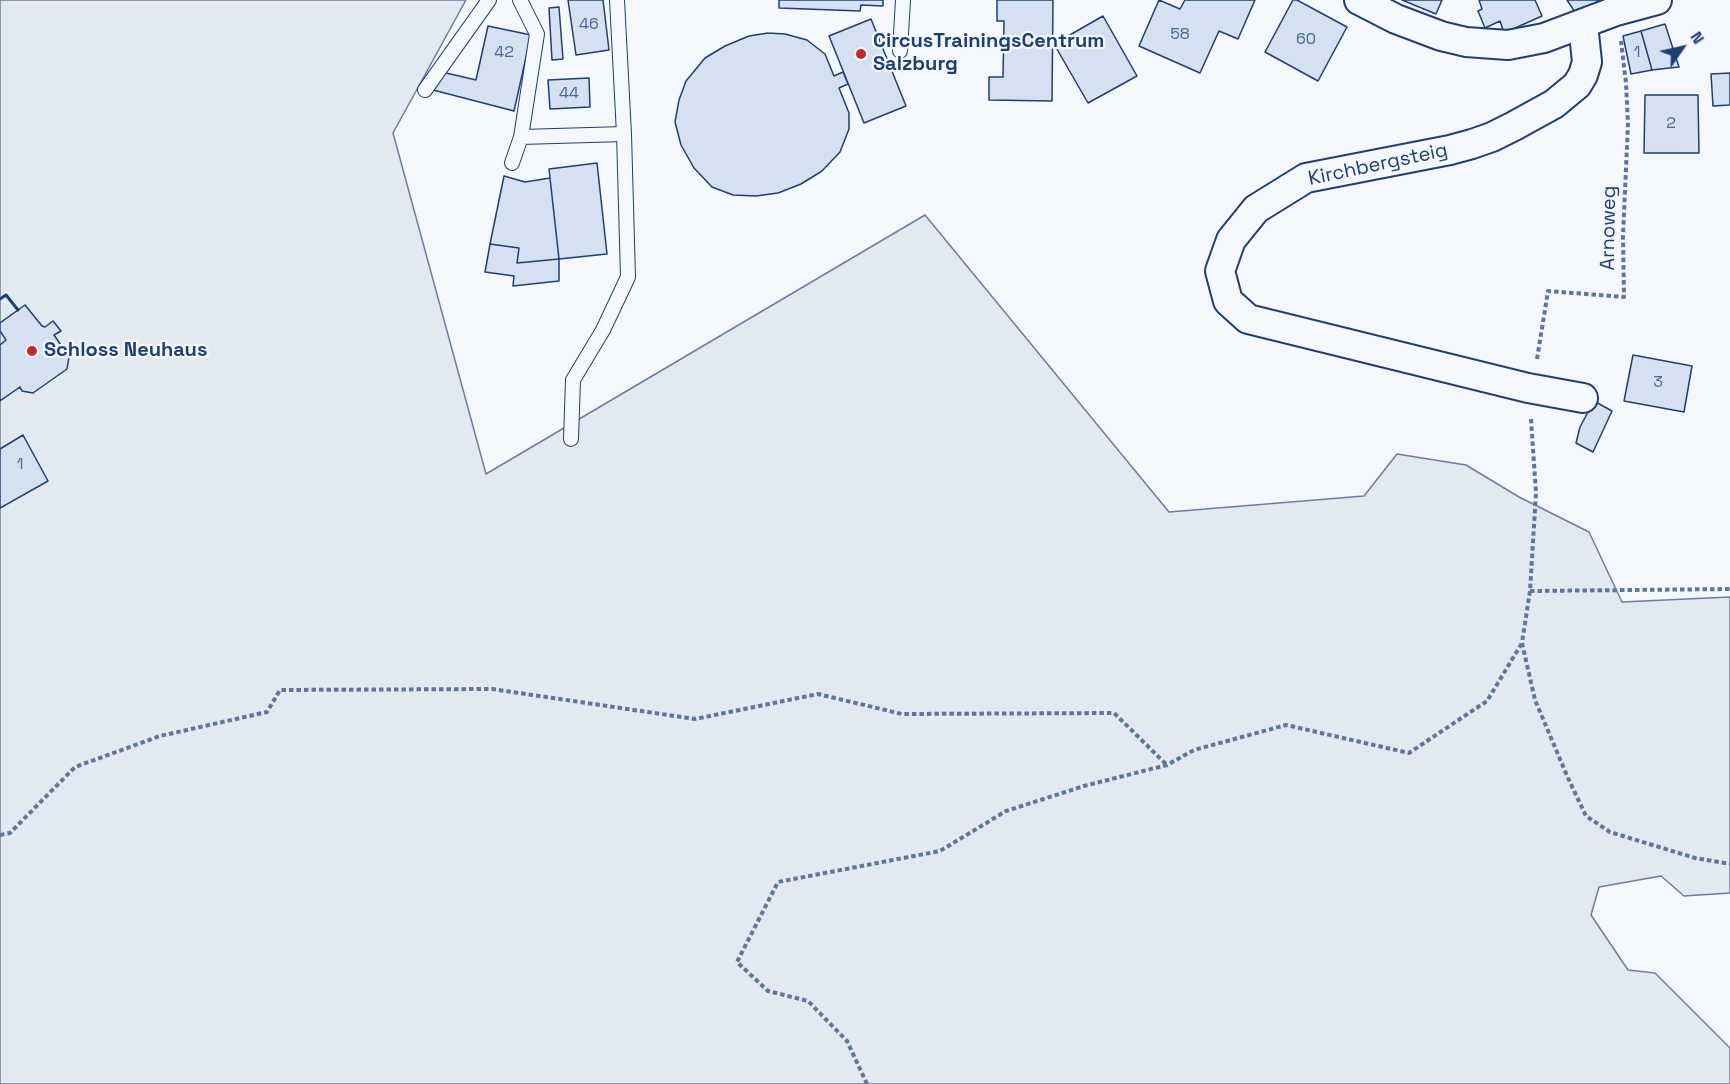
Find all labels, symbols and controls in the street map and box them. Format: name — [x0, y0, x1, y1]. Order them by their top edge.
house number: 46 — [579, 15, 599, 35]
north arrow — [1652, 18, 1712, 78]
house number: 58 — [1170, 25, 1190, 45]
text: N — [1686, 27, 1709, 48]
place label: CircusTrainingsCentrum Salzburg — [873, 30, 1104, 77]
house number: 60 — [1296, 30, 1316, 50]
house number: 42 — [494, 43, 514, 63]
house number: 1 — [1634, 43, 1640, 63]
marker: CircusTrainingsCentrum Salzburg — [854, 47, 868, 61]
house number: 44 — [559, 84, 579, 104]
house number: 2 — [1666, 114, 1676, 134]
street label: Kirchbergsteig — [1306, 139, 1450, 191]
street label: Arnoweg — [1596, 185, 1622, 271]
place label: Schloss Neuhaus — [44, 339, 207, 363]
marker: Schloss Neuhaus — [25, 344, 39, 358]
house number: 3 — [1653, 373, 1663, 393]
house number: 1 — [17, 455, 23, 475]

